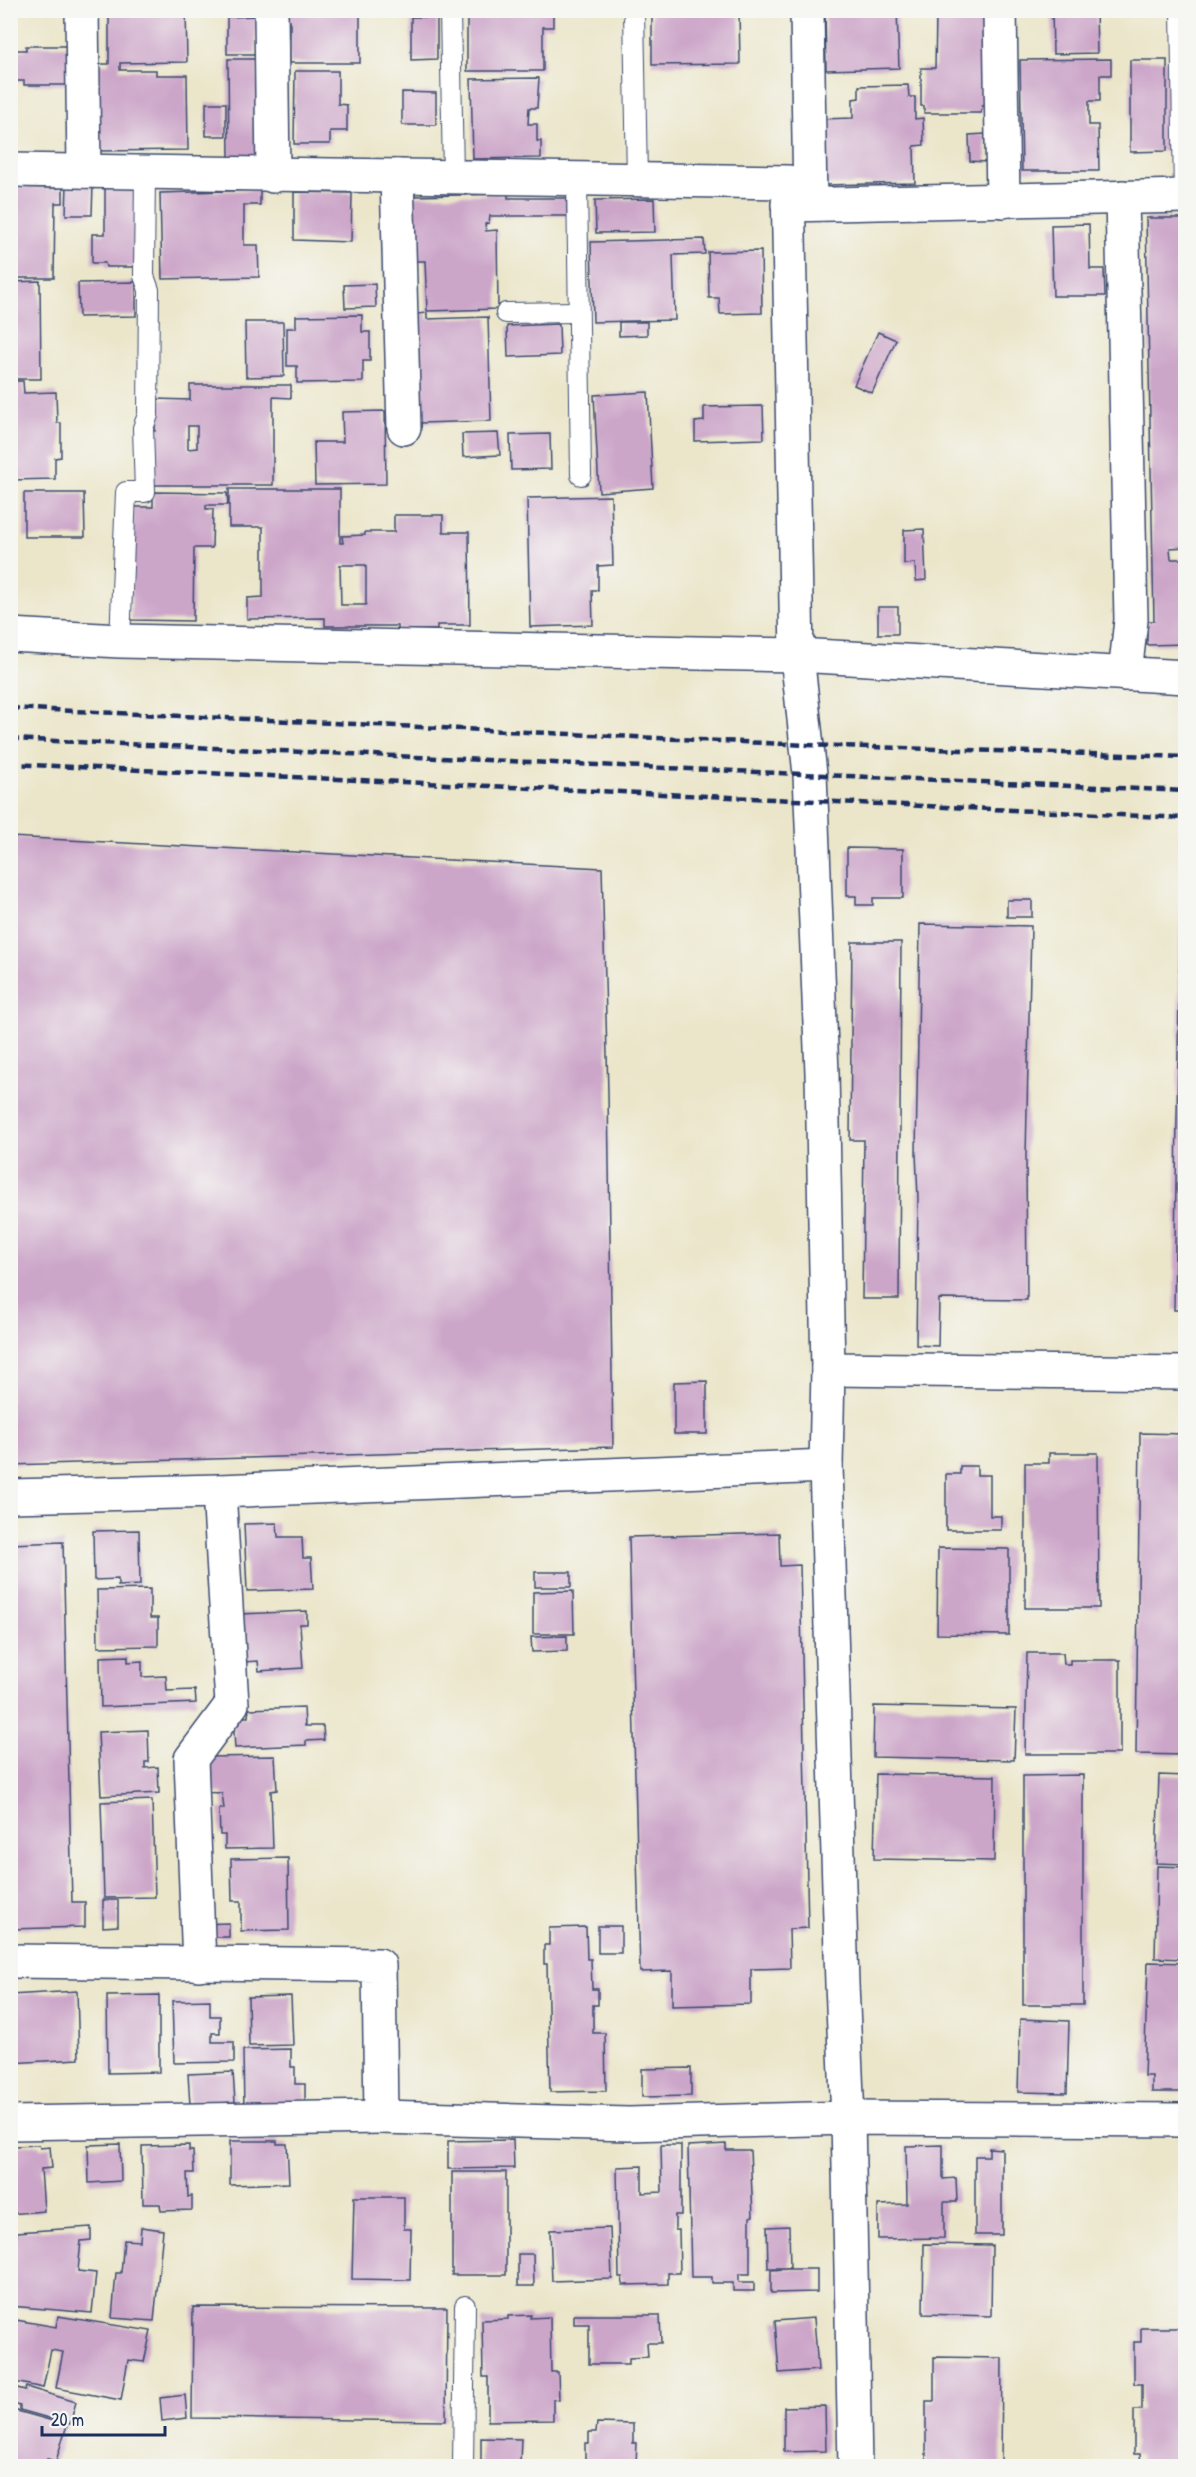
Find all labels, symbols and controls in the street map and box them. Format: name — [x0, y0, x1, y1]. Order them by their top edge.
scale bar — [42, 2399, 165, 2437]
text: 20 m — [51, 2407, 84, 2432]

